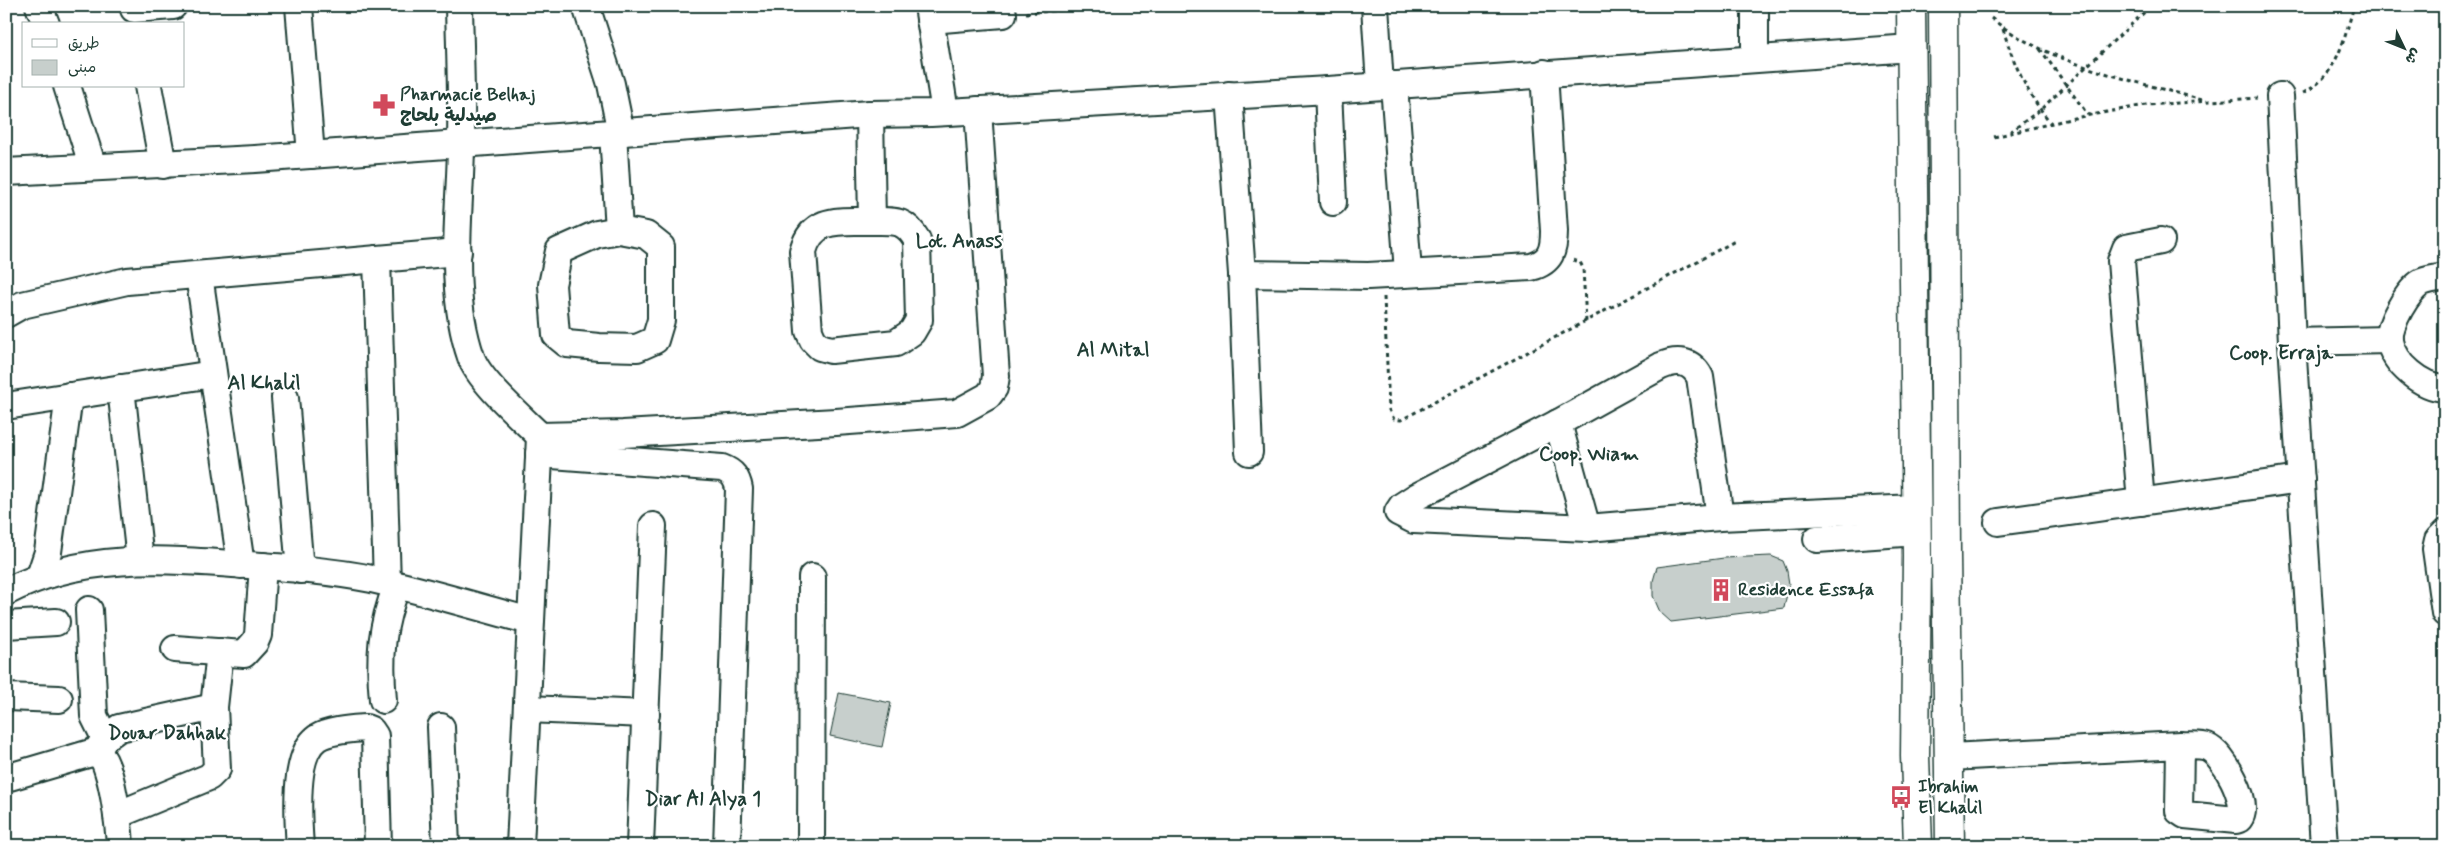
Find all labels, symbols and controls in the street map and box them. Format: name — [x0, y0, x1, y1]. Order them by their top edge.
legend — [22, 22, 185, 88]
north arrow — [2378, 22, 2428, 72]
text: طريق — [68, 34, 100, 54]
text: ش — [2401, 44, 2425, 68]
text: مبنى — [68, 58, 96, 78]
place label: Pharmacie Belhaj صيدلية بلحاج — [400, 83, 535, 128]
pharmacy icon: Pharmacie Belhaj صيدلية بلحاج — [371, 92, 397, 118]
district label: Lot. Anass — [916, 228, 1002, 255]
district label: Al Mital — [1077, 337, 1149, 364]
district label: Coop. Erraja — [2229, 340, 2334, 367]
district label: Al Khalil — [228, 370, 300, 397]
district label: Coop. Wiam — [1539, 441, 1639, 468]
building icon: Residence Essafa — [1708, 577, 1734, 603]
place label: Residence Essafa — [1738, 578, 1874, 602]
district label: Douar Dahhak — [108, 720, 227, 747]
place label: Ibrahim El Khalil — [1918, 775, 1982, 820]
bus stop icon: Ibrahim El Khalil — [1888, 784, 1914, 810]
district label: Diar Al Alya 1 — [645, 786, 761, 813]

